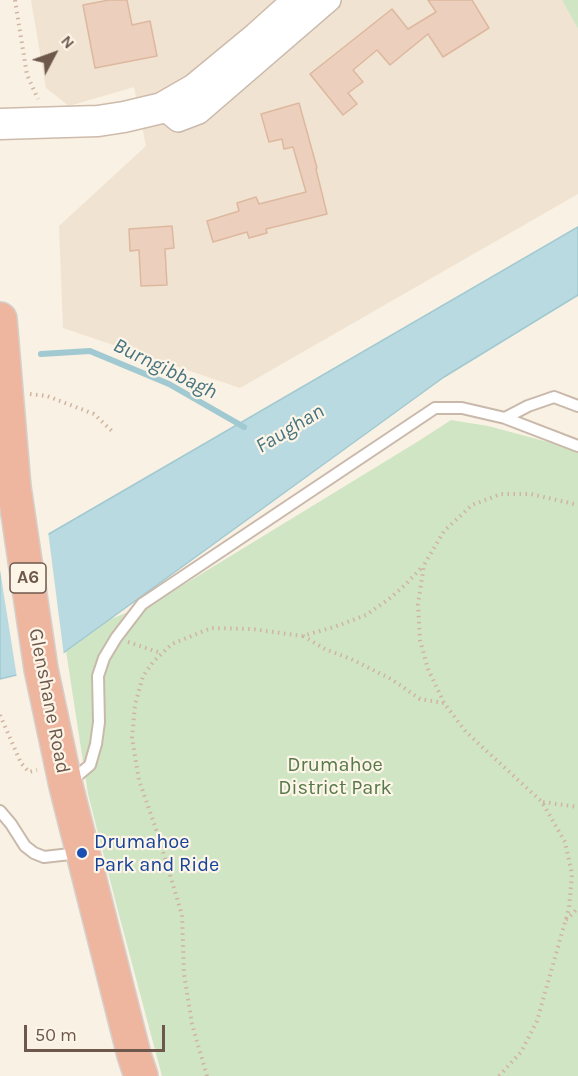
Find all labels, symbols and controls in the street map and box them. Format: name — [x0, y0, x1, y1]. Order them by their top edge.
north arrow — [24, 24, 84, 84]
text: N — [57, 31, 79, 52]
water label: Burngibbagh — [109, 333, 221, 405]
water label: Faughan — [251, 399, 329, 459]
road number: A6 — [10, 563, 46, 593]
street label: Glenshane Road — [23, 626, 75, 776]
park label: Drumahoe District Park — [278, 753, 392, 800]
place label: Drumahoe Park and Ride — [94, 830, 219, 877]
marker: Drumahoe Park and Ride — [75, 846, 89, 860]
scale bar — [27, 1013, 168, 1051]
text: 50 m — [35, 1024, 77, 1046]

